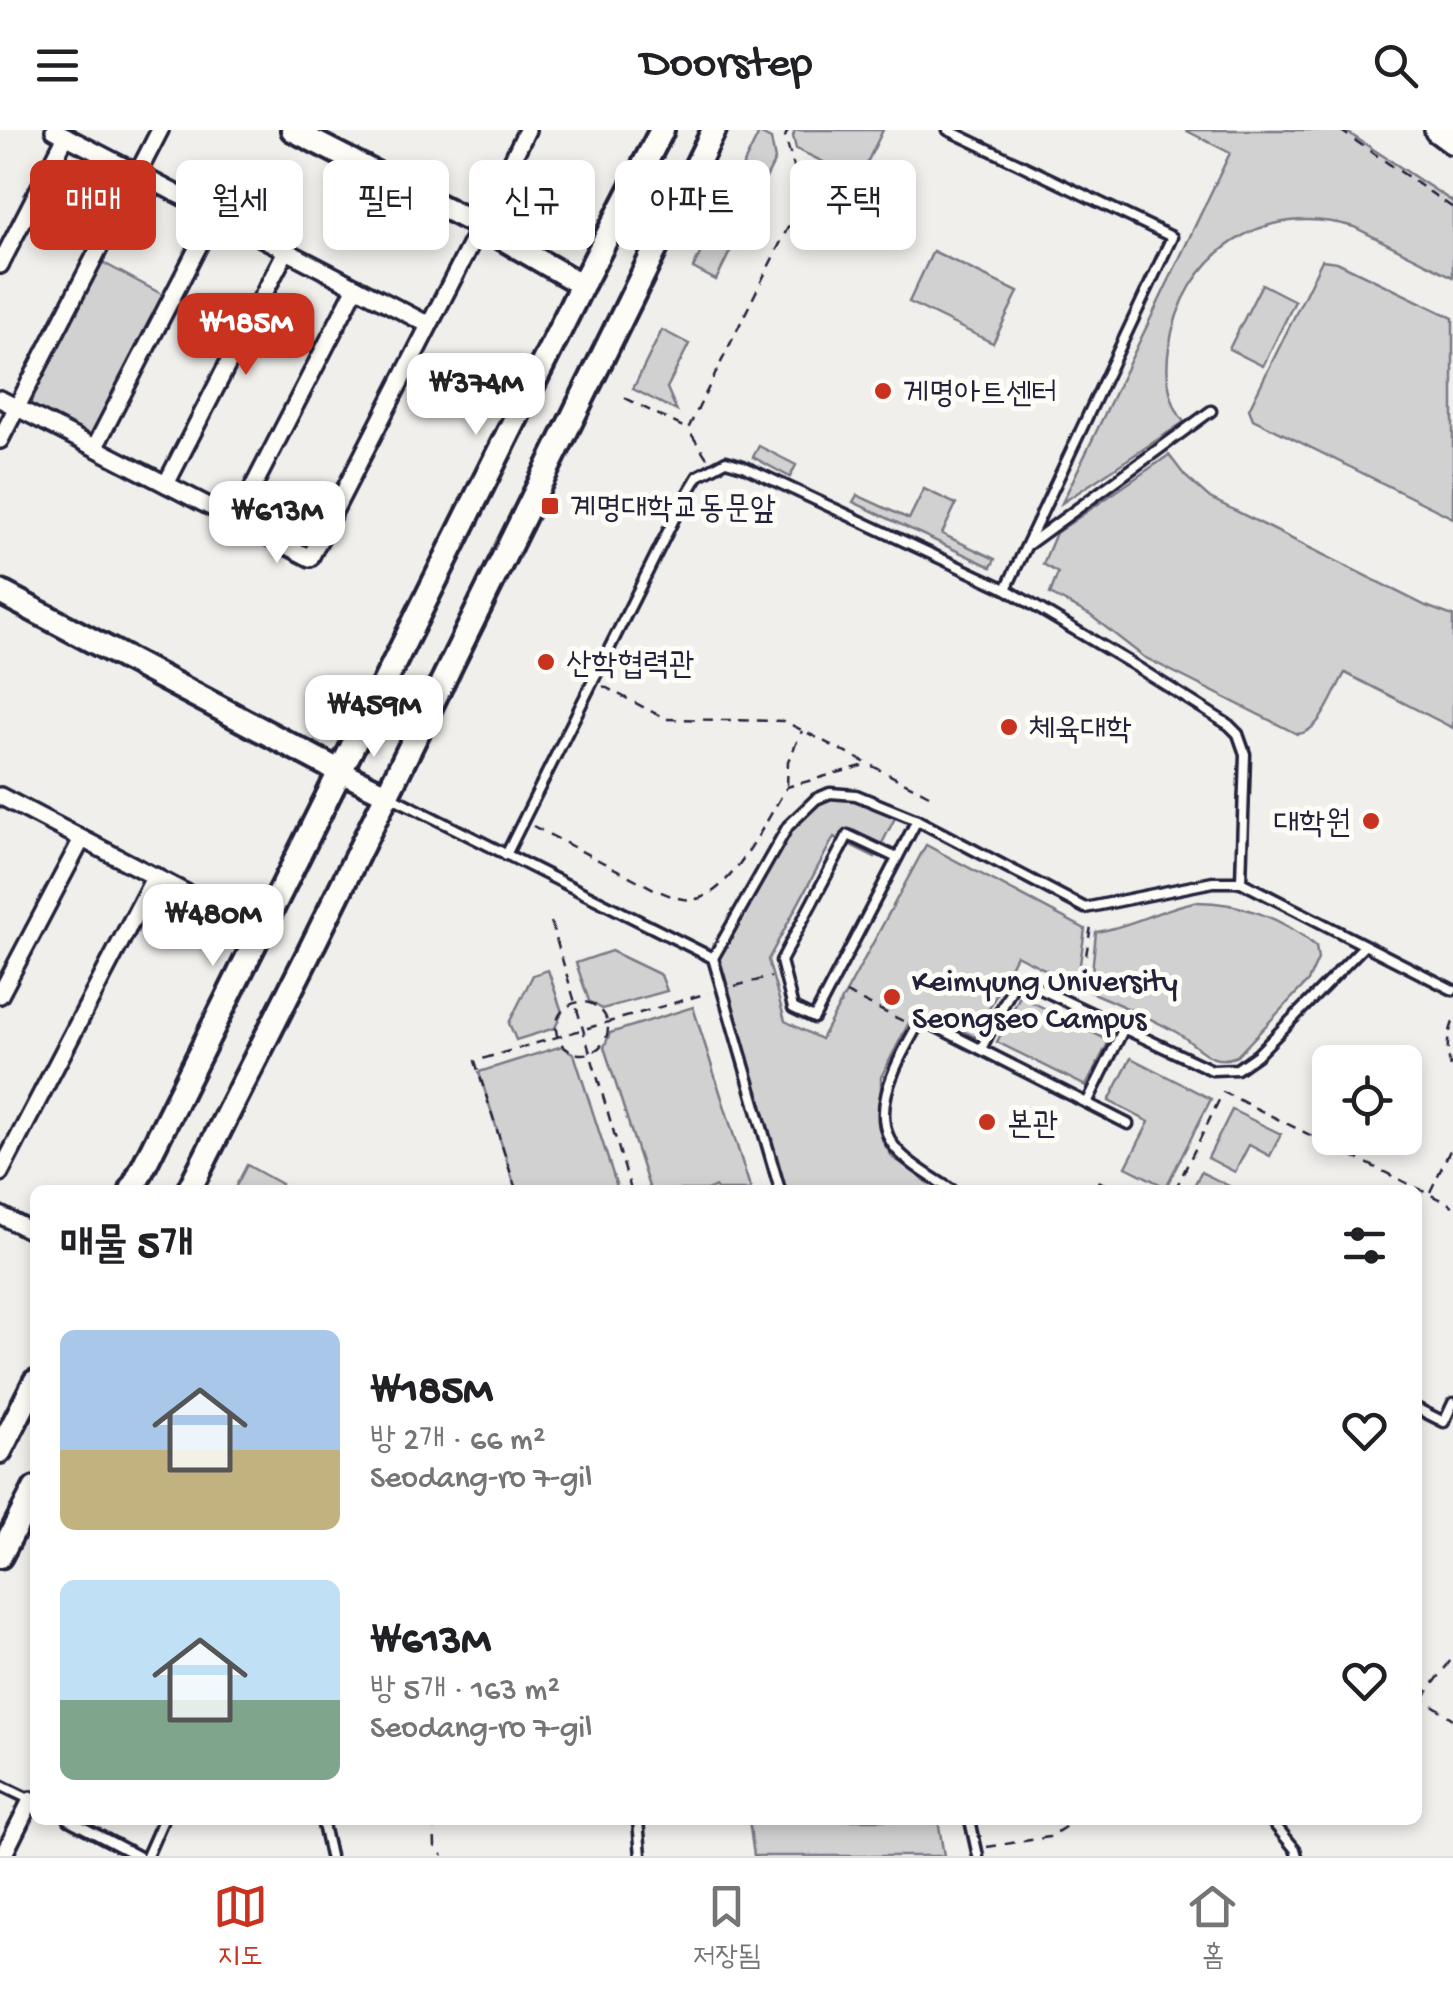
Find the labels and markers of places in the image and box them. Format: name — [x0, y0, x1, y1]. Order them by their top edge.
pin: ₩185M — [176, 293, 316, 378]
pin: ₩374M — [406, 353, 546, 438]
place label: 게명아트센터 — [903, 377, 1058, 415]
marker: 게명아트센터 — [872, 380, 894, 402]
pin: ₩613M — [207, 481, 347, 566]
place label: 계명대학교동문앞 — [570, 492, 776, 530]
marker: 계명대학교동문앞 — [539, 495, 561, 517]
place label: 산학협력관 — [566, 648, 695, 686]
marker: 산학협력관 — [535, 651, 557, 673]
pin: ₩459M — [304, 675, 444, 760]
place label: 체육대학 — [1029, 713, 1132, 751]
marker: 체육대학 — [998, 716, 1020, 738]
place label: 대학원 — [1274, 807, 1351, 845]
marker: 대학원 — [1360, 810, 1382, 832]
pin: ₩480M — [143, 884, 283, 969]
place label: Keimyung University Seongseo Campus — [912, 965, 1178, 1040]
marker: Keimyung University Seongseo Campus — [881, 986, 903, 1008]
place label: 본관 — [1007, 1108, 1059, 1146]
marker: 본관 — [976, 1111, 998, 1133]

